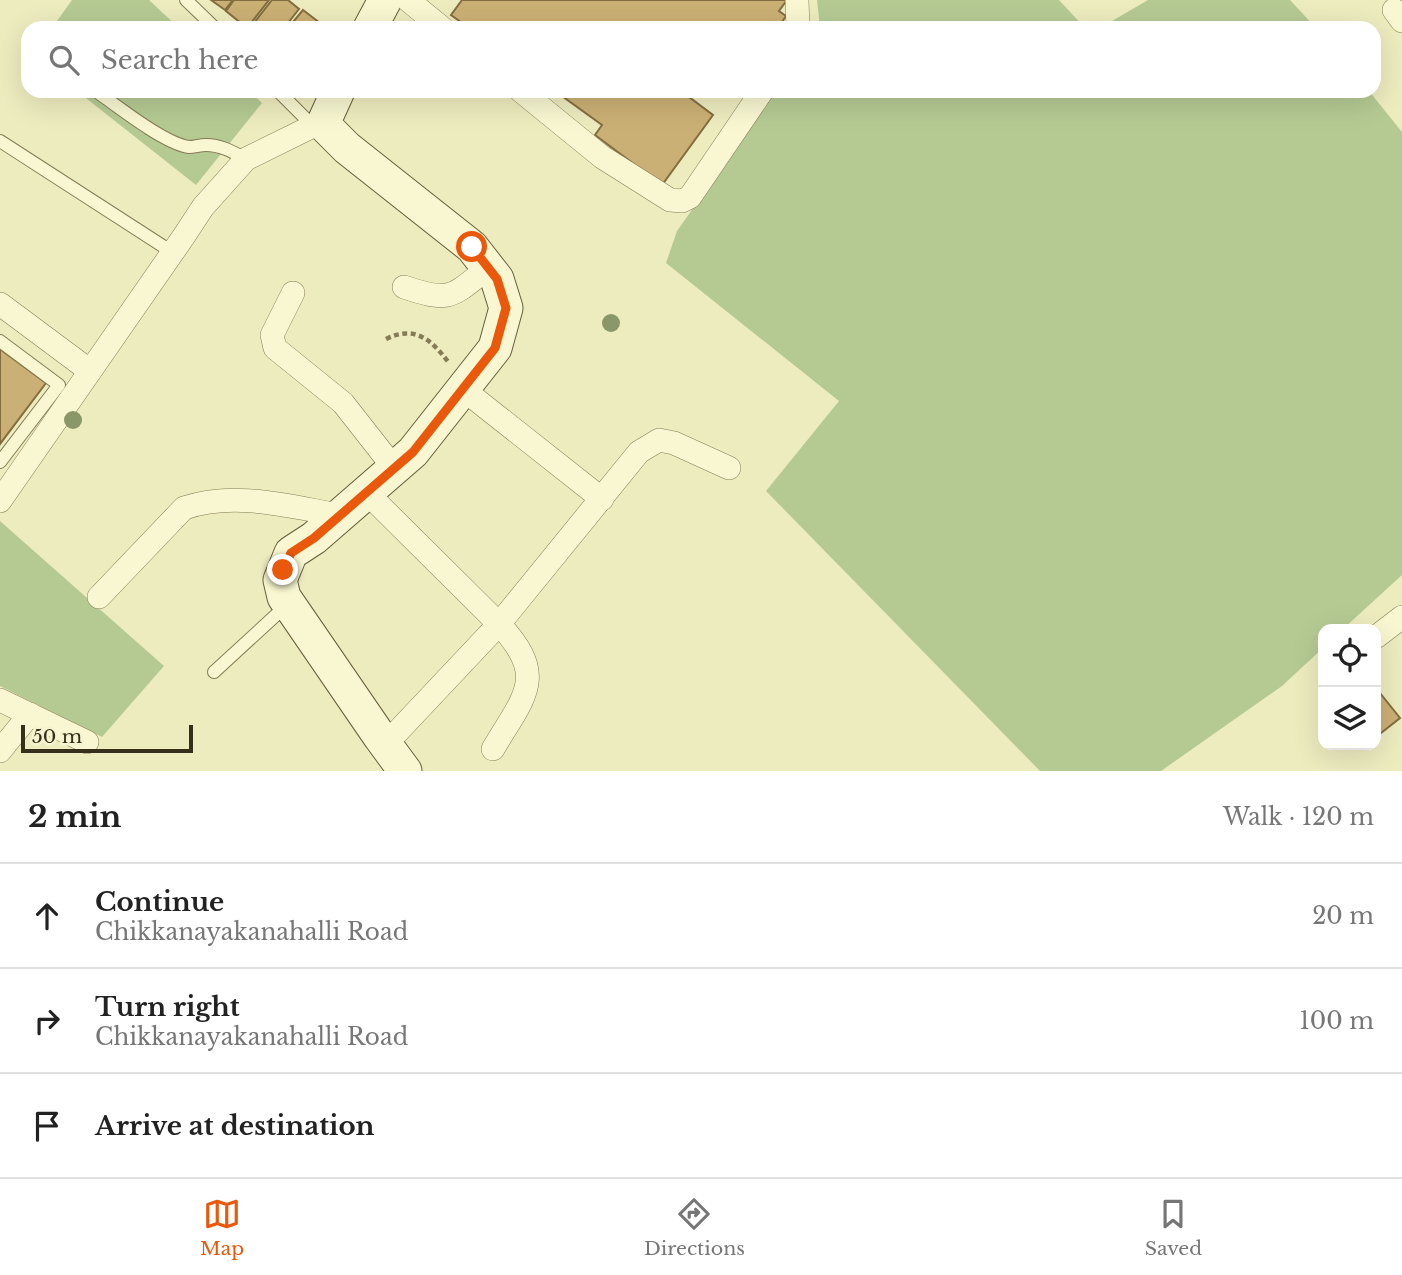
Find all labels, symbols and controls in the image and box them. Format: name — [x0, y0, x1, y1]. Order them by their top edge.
search box — [21, 21, 1381, 98]
icon: search — [45, 41, 83, 79]
text: Search here — [101, 44, 258, 76]
route start — [456, 231, 487, 262]
route end — [267, 554, 298, 585]
map controls — [1318, 624, 1381, 750]
button: locate — [1318, 624, 1381, 687]
button: layers — [1318, 687, 1381, 750]
scale bar — [21, 722, 192, 754]
text: 50 m — [32, 725, 82, 748]
text: 2 min — [28, 798, 121, 835]
text: Walk · 120 m — [1223, 803, 1374, 831]
text: Continue — [95, 886, 224, 918]
icon: ahead — [28, 897, 66, 935]
text: 20 m — [1312, 902, 1374, 930]
text: Chikkanayakanahalli Road — [95, 918, 408, 946]
text: Turn right — [95, 991, 240, 1023]
icon: right — [28, 1002, 66, 1040]
text: 100 m — [1300, 1007, 1374, 1035]
text: Chikkanayakanahalli Road — [95, 1023, 408, 1051]
icon: arrive — [28, 1107, 66, 1145]
text: Arrive at destination — [95, 1110, 375, 1142]
tab: Map — [200, 1195, 244, 1260]
tab: Directions — [644, 1195, 745, 1260]
tab: Saved — [1145, 1195, 1202, 1260]

